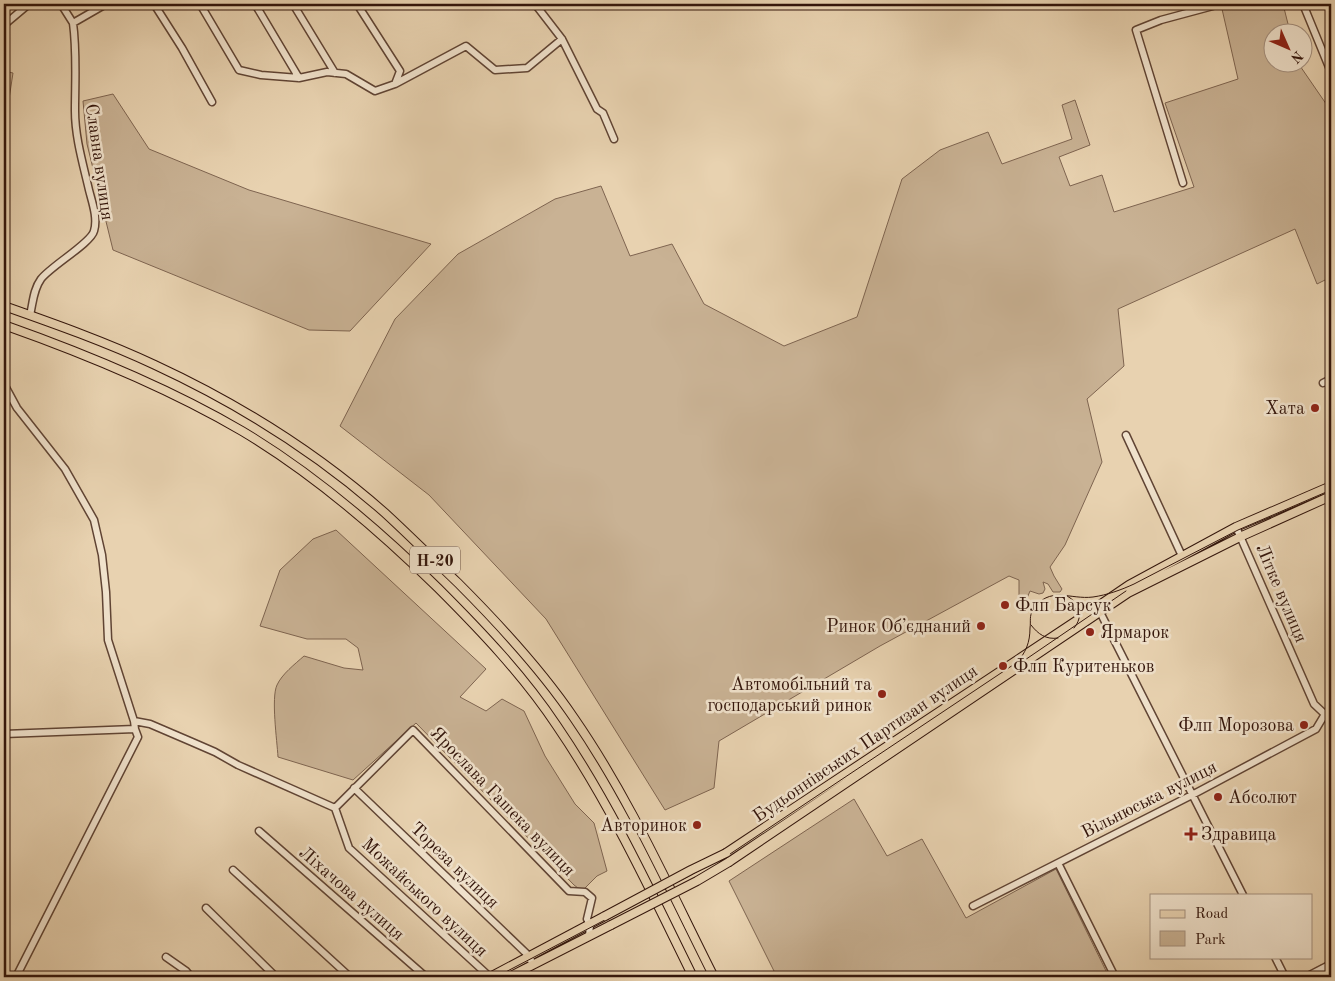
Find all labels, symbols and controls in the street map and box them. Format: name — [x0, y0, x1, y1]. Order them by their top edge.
north arrow — [1262, 22, 1312, 72]
text: N — [1288, 48, 1305, 65]
street label: Славна вулиця — [82, 103, 116, 222]
place label: Хата — [1265, 400, 1305, 418]
marker: Хата — [1309, 402, 1321, 414]
street label: Літке вулиця — [1252, 542, 1310, 645]
road number: Н-20 — [410, 546, 460, 574]
place label: Флп Барсук — [1015, 597, 1111, 615]
marker: Флп Барсук — [999, 599, 1011, 611]
place label: Ринок Обʼєднаний — [826, 618, 971, 636]
marker: Ринок Обʼєднаний — [975, 620, 987, 632]
place label: Ярмарок — [1100, 624, 1169, 642]
marker: Ярмарок — [1084, 626, 1096, 638]
place label: Флп Куритеньков — [1013, 658, 1154, 676]
marker: Флп Куритеньков — [997, 660, 1009, 672]
street label: Будьоннівських Партизан вулиця — [750, 662, 981, 826]
place label: Автомобільний та господарський ринок — [707, 676, 872, 715]
marker: Автомобільний та господарський ринок — [876, 688, 888, 700]
place label: Флп Морозова — [1178, 717, 1294, 735]
marker: Флп Морозова — [1298, 719, 1310, 731]
street label: Ярослава Гашека вулиця — [426, 724, 578, 880]
street label: Вільнюська вулиця — [1079, 758, 1220, 842]
place label: Абсолют — [1228, 789, 1297, 807]
marker: Абсолют — [1212, 791, 1224, 803]
place label: Авторинок — [600, 817, 687, 835]
street label: Тореза вулиця — [407, 819, 502, 912]
marker: Авторинок — [691, 819, 703, 831]
place label: Здравица — [1201, 826, 1276, 844]
marker: Здравица — [1185, 828, 1197, 840]
street label: Можайського вулиця — [358, 835, 491, 961]
street label: Ліхачова вулиця — [295, 843, 407, 944]
legend — [1150, 894, 1312, 958]
text: Road — [1195, 907, 1229, 922]
text: Park — [1195, 933, 1226, 948]

